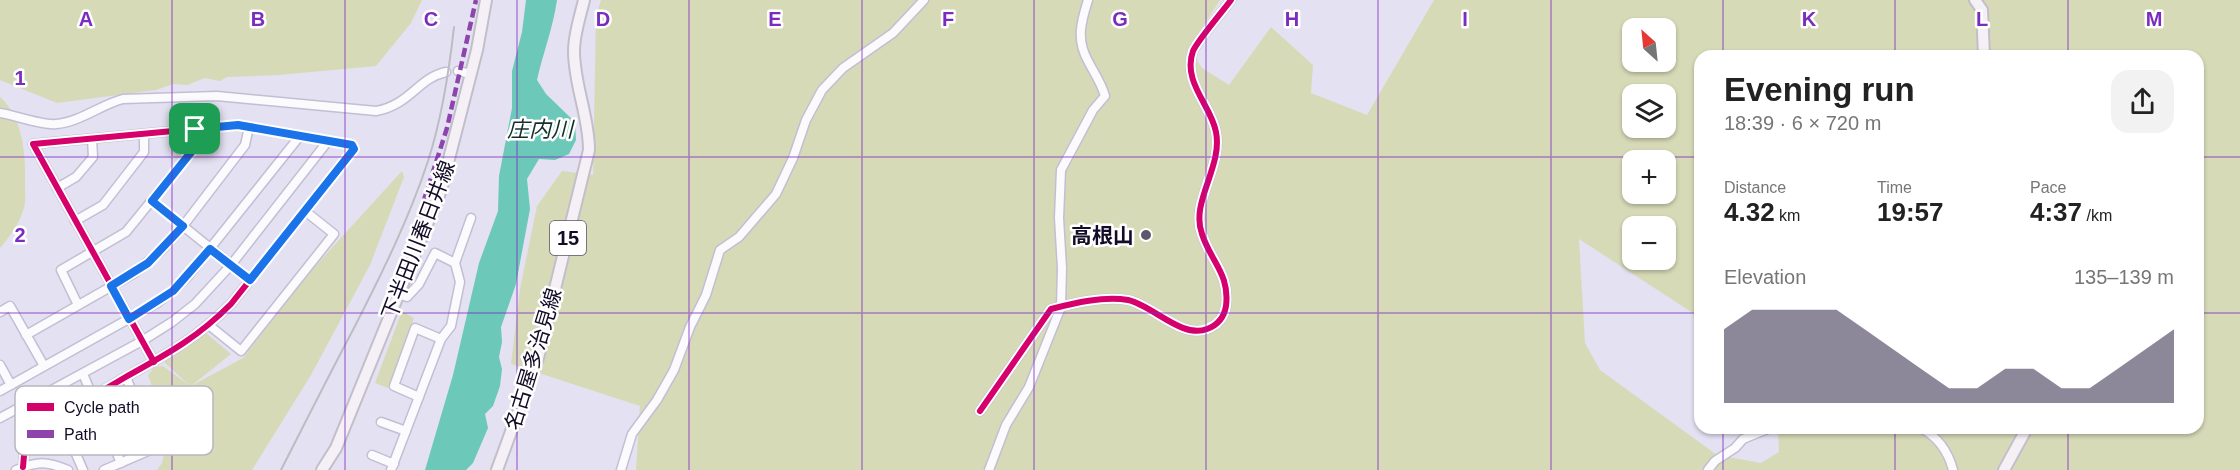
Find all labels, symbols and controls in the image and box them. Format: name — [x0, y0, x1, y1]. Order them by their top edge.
text: A — [79, 8, 93, 30]
text: B — [251, 8, 265, 30]
text: C — [424, 8, 438, 30]
text: D — [596, 8, 610, 30]
text: E — [768, 8, 782, 30]
text: F — [942, 8, 954, 30]
text: G — [1112, 8, 1128, 30]
text: H — [1285, 8, 1299, 30]
text: I — [1462, 8, 1468, 30]
text: K — [1802, 8, 1817, 30]
text: L — [1976, 8, 1988, 30]
text: M — [2146, 8, 2162, 30]
north arrow — [1622, 18, 1676, 72]
map controls — [1622, 18, 1676, 270]
text: 1 — [14, 67, 26, 89]
button: share — [2111, 70, 2174, 133]
text: Evening run — [1724, 71, 1915, 108]
button: layers — [1622, 84, 1676, 138]
pin — [169, 103, 220, 154]
icon: arrive — [178, 112, 211, 145]
text: 18:39 · 6 × 720 m — [1724, 112, 1881, 134]
water label: 庄内川 — [507, 117, 575, 142]
button: + — [1622, 150, 1676, 204]
street label: 下半田川春日井線 — [377, 157, 459, 323]
text: Distance — [1724, 179, 1786, 196]
text: Time — [1877, 179, 1912, 196]
text: Pace — [2030, 179, 2066, 196]
text: 4.32 — [1724, 197, 1775, 227]
text: 19:57 — [1877, 197, 1944, 227]
text: 4:37 — [2030, 197, 2082, 227]
text: km — [1775, 207, 1800, 224]
text: /km — [2082, 207, 2112, 224]
button: − — [1622, 216, 1676, 270]
road number: 15 — [550, 221, 586, 255]
text: 2 — [14, 224, 26, 246]
place label: 高根山 — [1071, 224, 1134, 247]
marker: 高根山 — [1139, 228, 1153, 242]
text: Elevation — [1724, 266, 1806, 288]
text: 135–139 m — [2074, 266, 2174, 288]
street label: 名古屋多治見線 — [501, 285, 565, 433]
legend — [15, 386, 213, 455]
text: Cycle path — [64, 399, 140, 416]
text: Path — [64, 426, 97, 443]

